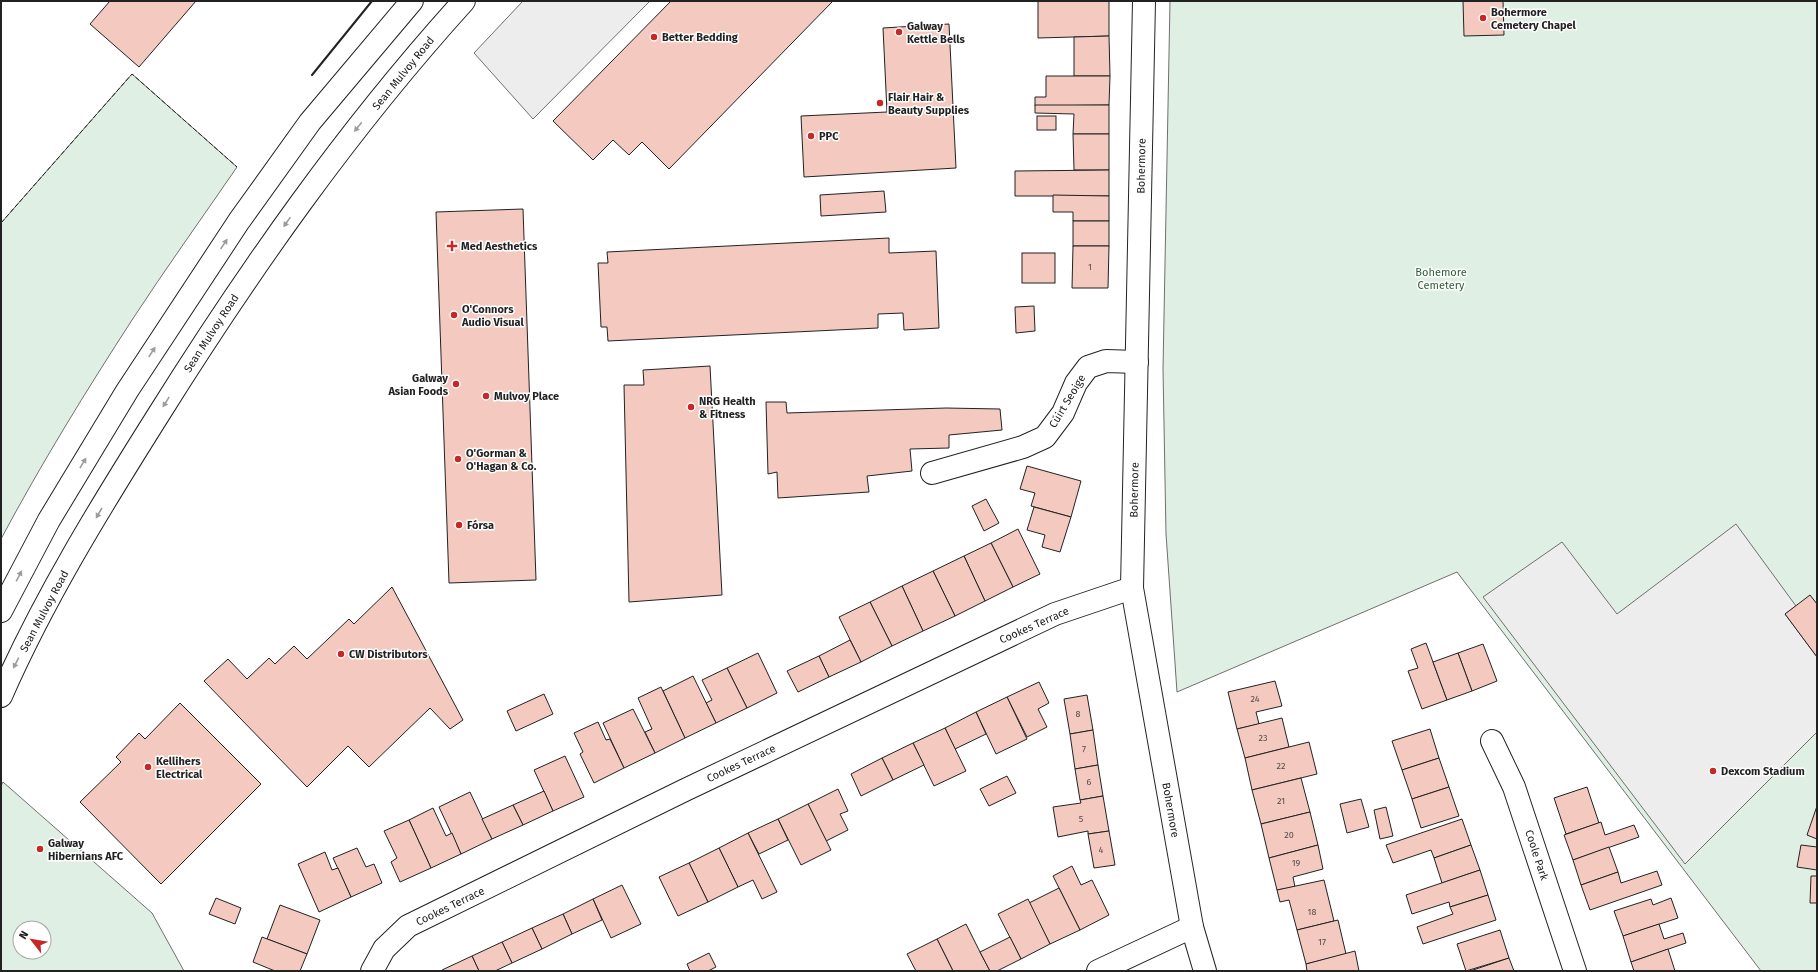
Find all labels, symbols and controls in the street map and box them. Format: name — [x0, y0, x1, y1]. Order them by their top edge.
place label: Bohermore Cemetery Chapel — [1491, 6, 1577, 32]
marker: Bohermore Cemetery Chapel — [1478, 13, 1488, 23]
place label: Galway Kettle Bells — [907, 20, 966, 46]
marker: Galway Kettle Bells — [894, 27, 904, 37]
place label: Better Bedding — [662, 31, 739, 44]
marker: Better Bedding — [649, 32, 659, 42]
street label: Sean Mulvoy Road — [370, 34, 437, 113]
place label: Flair Hair & Beauty Supplies — [888, 91, 970, 117]
marker: Flair Hair & Beauty Supplies — [875, 98, 885, 108]
one-way arrow — [354, 122, 363, 133]
place label: PPC — [819, 130, 839, 143]
marker: PPC — [806, 131, 816, 141]
street label: Bohermore — [1135, 138, 1148, 194]
one-way arrow — [283, 216, 291, 227]
one-way arrow — [220, 239, 228, 250]
marker: Med Aesthetics — [446, 240, 458, 252]
place label: Med Aesthetics — [461, 240, 538, 253]
house number: 1 — [1088, 262, 1092, 272]
park label: Bohemore Cemetery — [1415, 266, 1467, 292]
street label: Sean Mulvoy Road — [181, 292, 242, 375]
place label: O'Connors Audio Visual — [461, 303, 524, 329]
marker: O'Connors Audio Visual — [449, 310, 459, 320]
one-way arrow — [148, 347, 156, 358]
place label: Galway Asian Foods — [387, 372, 449, 398]
street label: Cúirt Seoige — [1046, 372, 1088, 430]
marker: Galway Asian Foods — [451, 379, 461, 389]
place label: Mulvoy Place — [494, 390, 559, 403]
marker: Mulvoy Place — [481, 391, 491, 401]
place label: NRG Health & Fitness — [699, 395, 756, 421]
one-way arrow — [163, 396, 170, 408]
marker: NRG Health & Fitness — [686, 402, 696, 412]
place label: O'Gorman & O'Hagan & Co. — [466, 447, 537, 473]
marker: O'Gorman & O'Hagan & Co. — [453, 454, 463, 464]
one-way arrow — [80, 457, 87, 469]
street label: Bohermore — [1128, 462, 1141, 518]
one-way arrow — [95, 507, 102, 519]
place label: Fórsa — [467, 519, 494, 532]
marker: Fórsa — [454, 520, 464, 530]
street label: Sean Mulvoy Road — [17, 568, 71, 654]
one-way arrow — [16, 570, 22, 582]
street label: Cookes Terrace — [997, 604, 1071, 647]
place label: CW Distributors — [349, 648, 428, 661]
marker: CW Distributors — [336, 649, 346, 659]
one-way arrow — [13, 658, 19, 669]
house number: 24 — [1250, 694, 1260, 704]
house number: 8 — [1076, 709, 1081, 719]
house number: 23 — [1259, 733, 1267, 743]
street label: Cookes Terrace — [705, 742, 778, 785]
house number: 7 — [1082, 744, 1086, 754]
place label: Kellihers Electrical — [156, 755, 203, 781]
house number: 22 — [1277, 761, 1285, 771]
marker: Kellihers Electrical — [143, 762, 153, 772]
place label: Dexcom Stadium — [1721, 765, 1805, 778]
marker: Dexcom Stadium — [1708, 766, 1718, 776]
house number: 6 — [1087, 777, 1092, 787]
street label: Bohermore — [1159, 782, 1182, 839]
house number: 21 — [1277, 796, 1285, 806]
house number: 5 — [1079, 814, 1084, 824]
street label: Coole Park — [1522, 828, 1551, 882]
house number: 20 — [1284, 830, 1294, 840]
place label: Galway Hibernians AFC — [48, 837, 124, 863]
marker: Galway Hibernians AFC — [35, 844, 45, 854]
house number: 4 — [1099, 845, 1104, 855]
house number: 19 — [1292, 858, 1301, 868]
street label: Cookes Terrace — [414, 884, 487, 929]
house number: 18 — [1308, 907, 1316, 917]
north arrow — [12, 920, 52, 960]
text: N — [16, 929, 31, 942]
house number: 17 — [1318, 937, 1326, 947]

